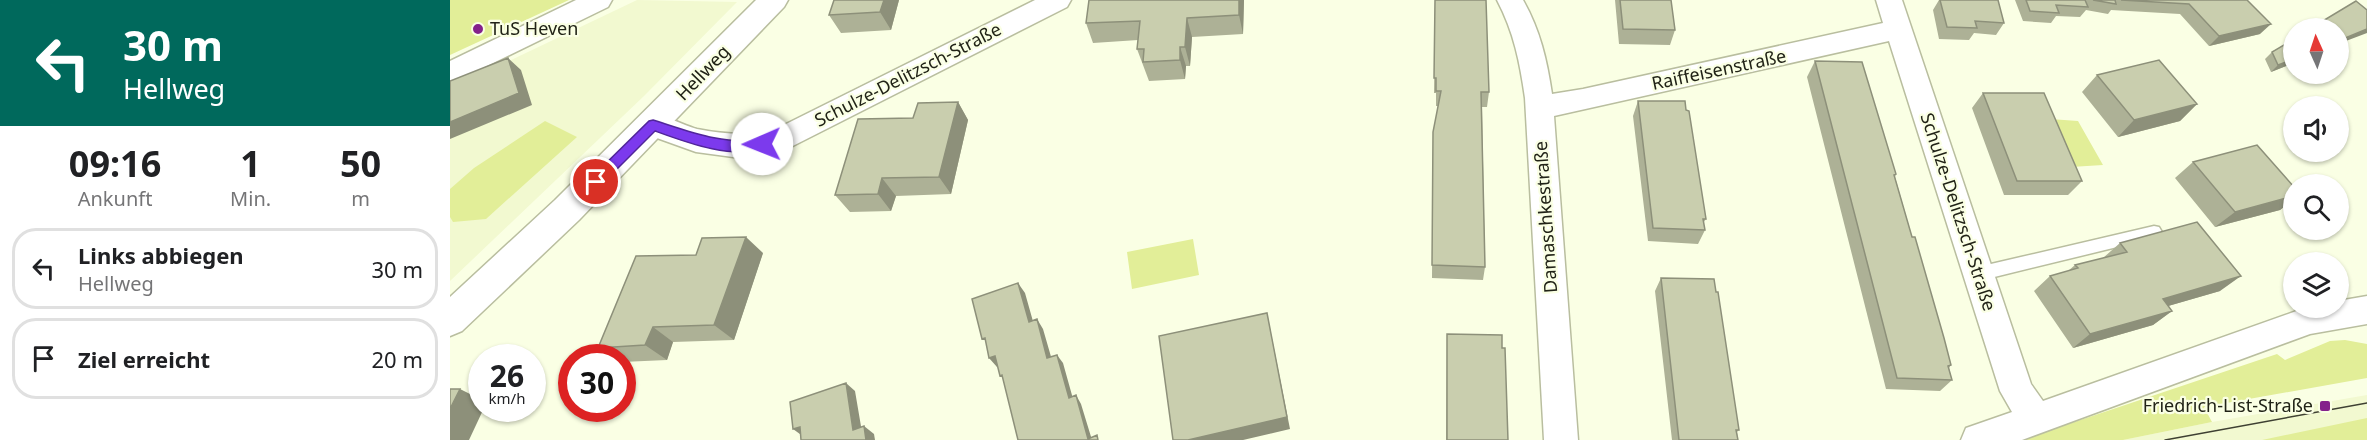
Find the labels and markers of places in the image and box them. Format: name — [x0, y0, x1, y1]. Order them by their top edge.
place label: TuS Heven — [490, 16, 578, 40]
marker: TuS Heven — [471, 22, 485, 36]
pin — [570, 156, 621, 207]
place label: Friedrich-List-Straße — [2143, 393, 2313, 417]
marker: Friedrich-List-Straße — [2318, 399, 2332, 413]

